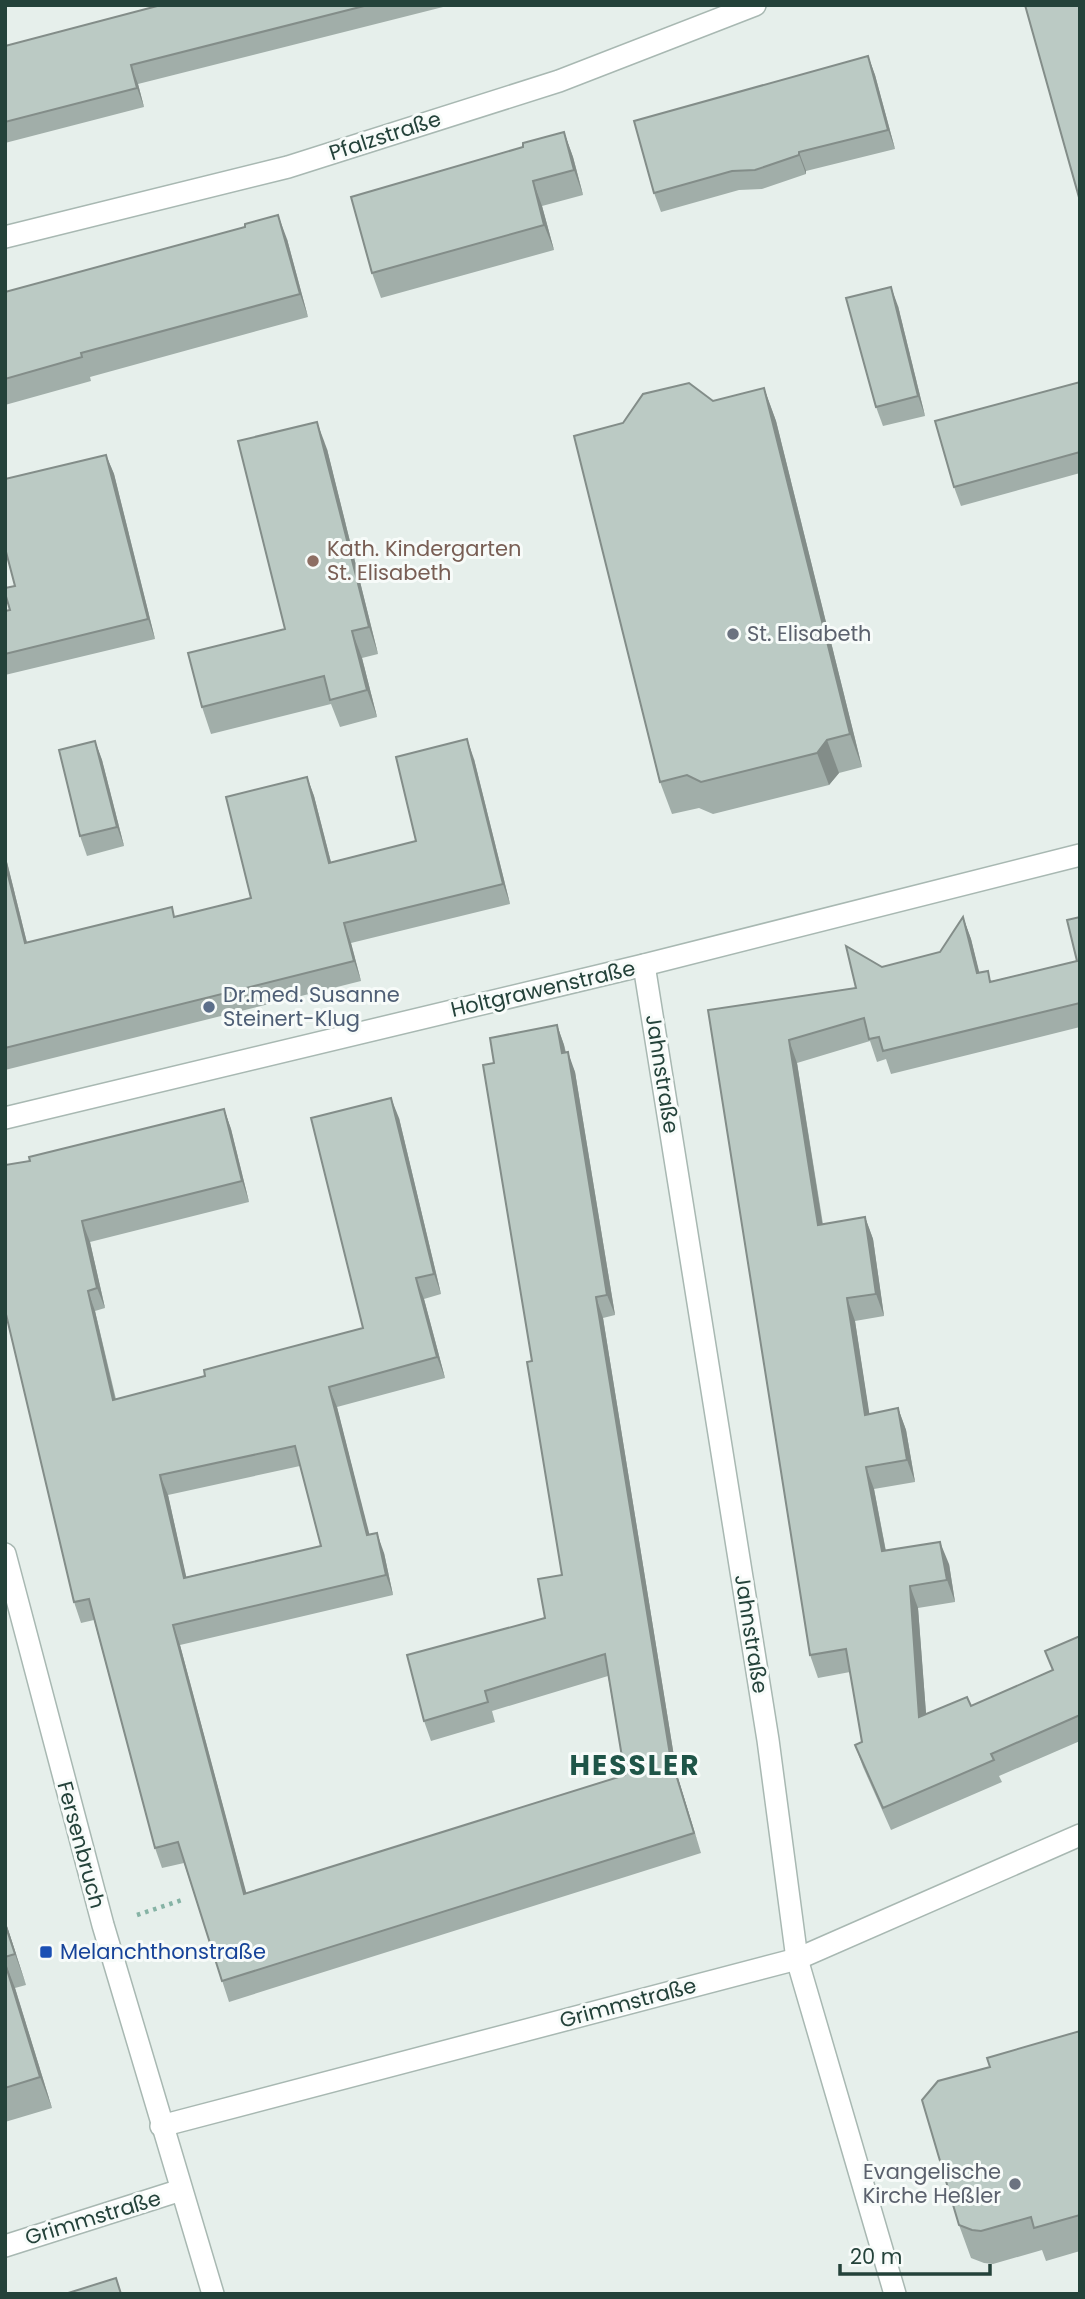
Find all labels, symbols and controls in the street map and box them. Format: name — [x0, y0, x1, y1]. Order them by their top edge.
street label: Pfalzstraße — [325, 104, 444, 167]
place label: Kath. Kindergarten St. Elisabeth — [327, 534, 521, 587]
marker: Kath. Kindergarten St. Elisabeth — [305, 553, 321, 569]
place label: St. Elisabeth — [747, 619, 872, 648]
marker: St. Elisabeth — [725, 626, 741, 642]
street label: Holtgrawenstraße — [448, 953, 638, 1024]
place label: Dr.med. Susanne Steinert-Klug — [223, 980, 400, 1033]
marker: Dr.med. Susanne Steinert-Klug — [201, 999, 217, 1015]
street label: Jahnstraße — [639, 1012, 686, 1136]
street label: Jahnstraße — [728, 1572, 775, 1696]
district label: HESSLER — [570, 1746, 700, 1785]
street label: Fersenbruch — [51, 1778, 112, 1912]
place label: Melanchthonstraße — [60, 1937, 266, 1966]
marker: Melanchthonstraße — [38, 1944, 54, 1960]
street label: Grimmstraße — [556, 1970, 700, 2035]
place label: Evangelische Kirche Heßler — [863, 2157, 1001, 2210]
marker: Evangelische Kirche Heßler — [1007, 2176, 1023, 2192]
street label: Grimmstraße — [21, 2183, 164, 2252]
scale bar — [840, 2232, 990, 2276]
text: 20 m — [850, 2242, 903, 2271]

